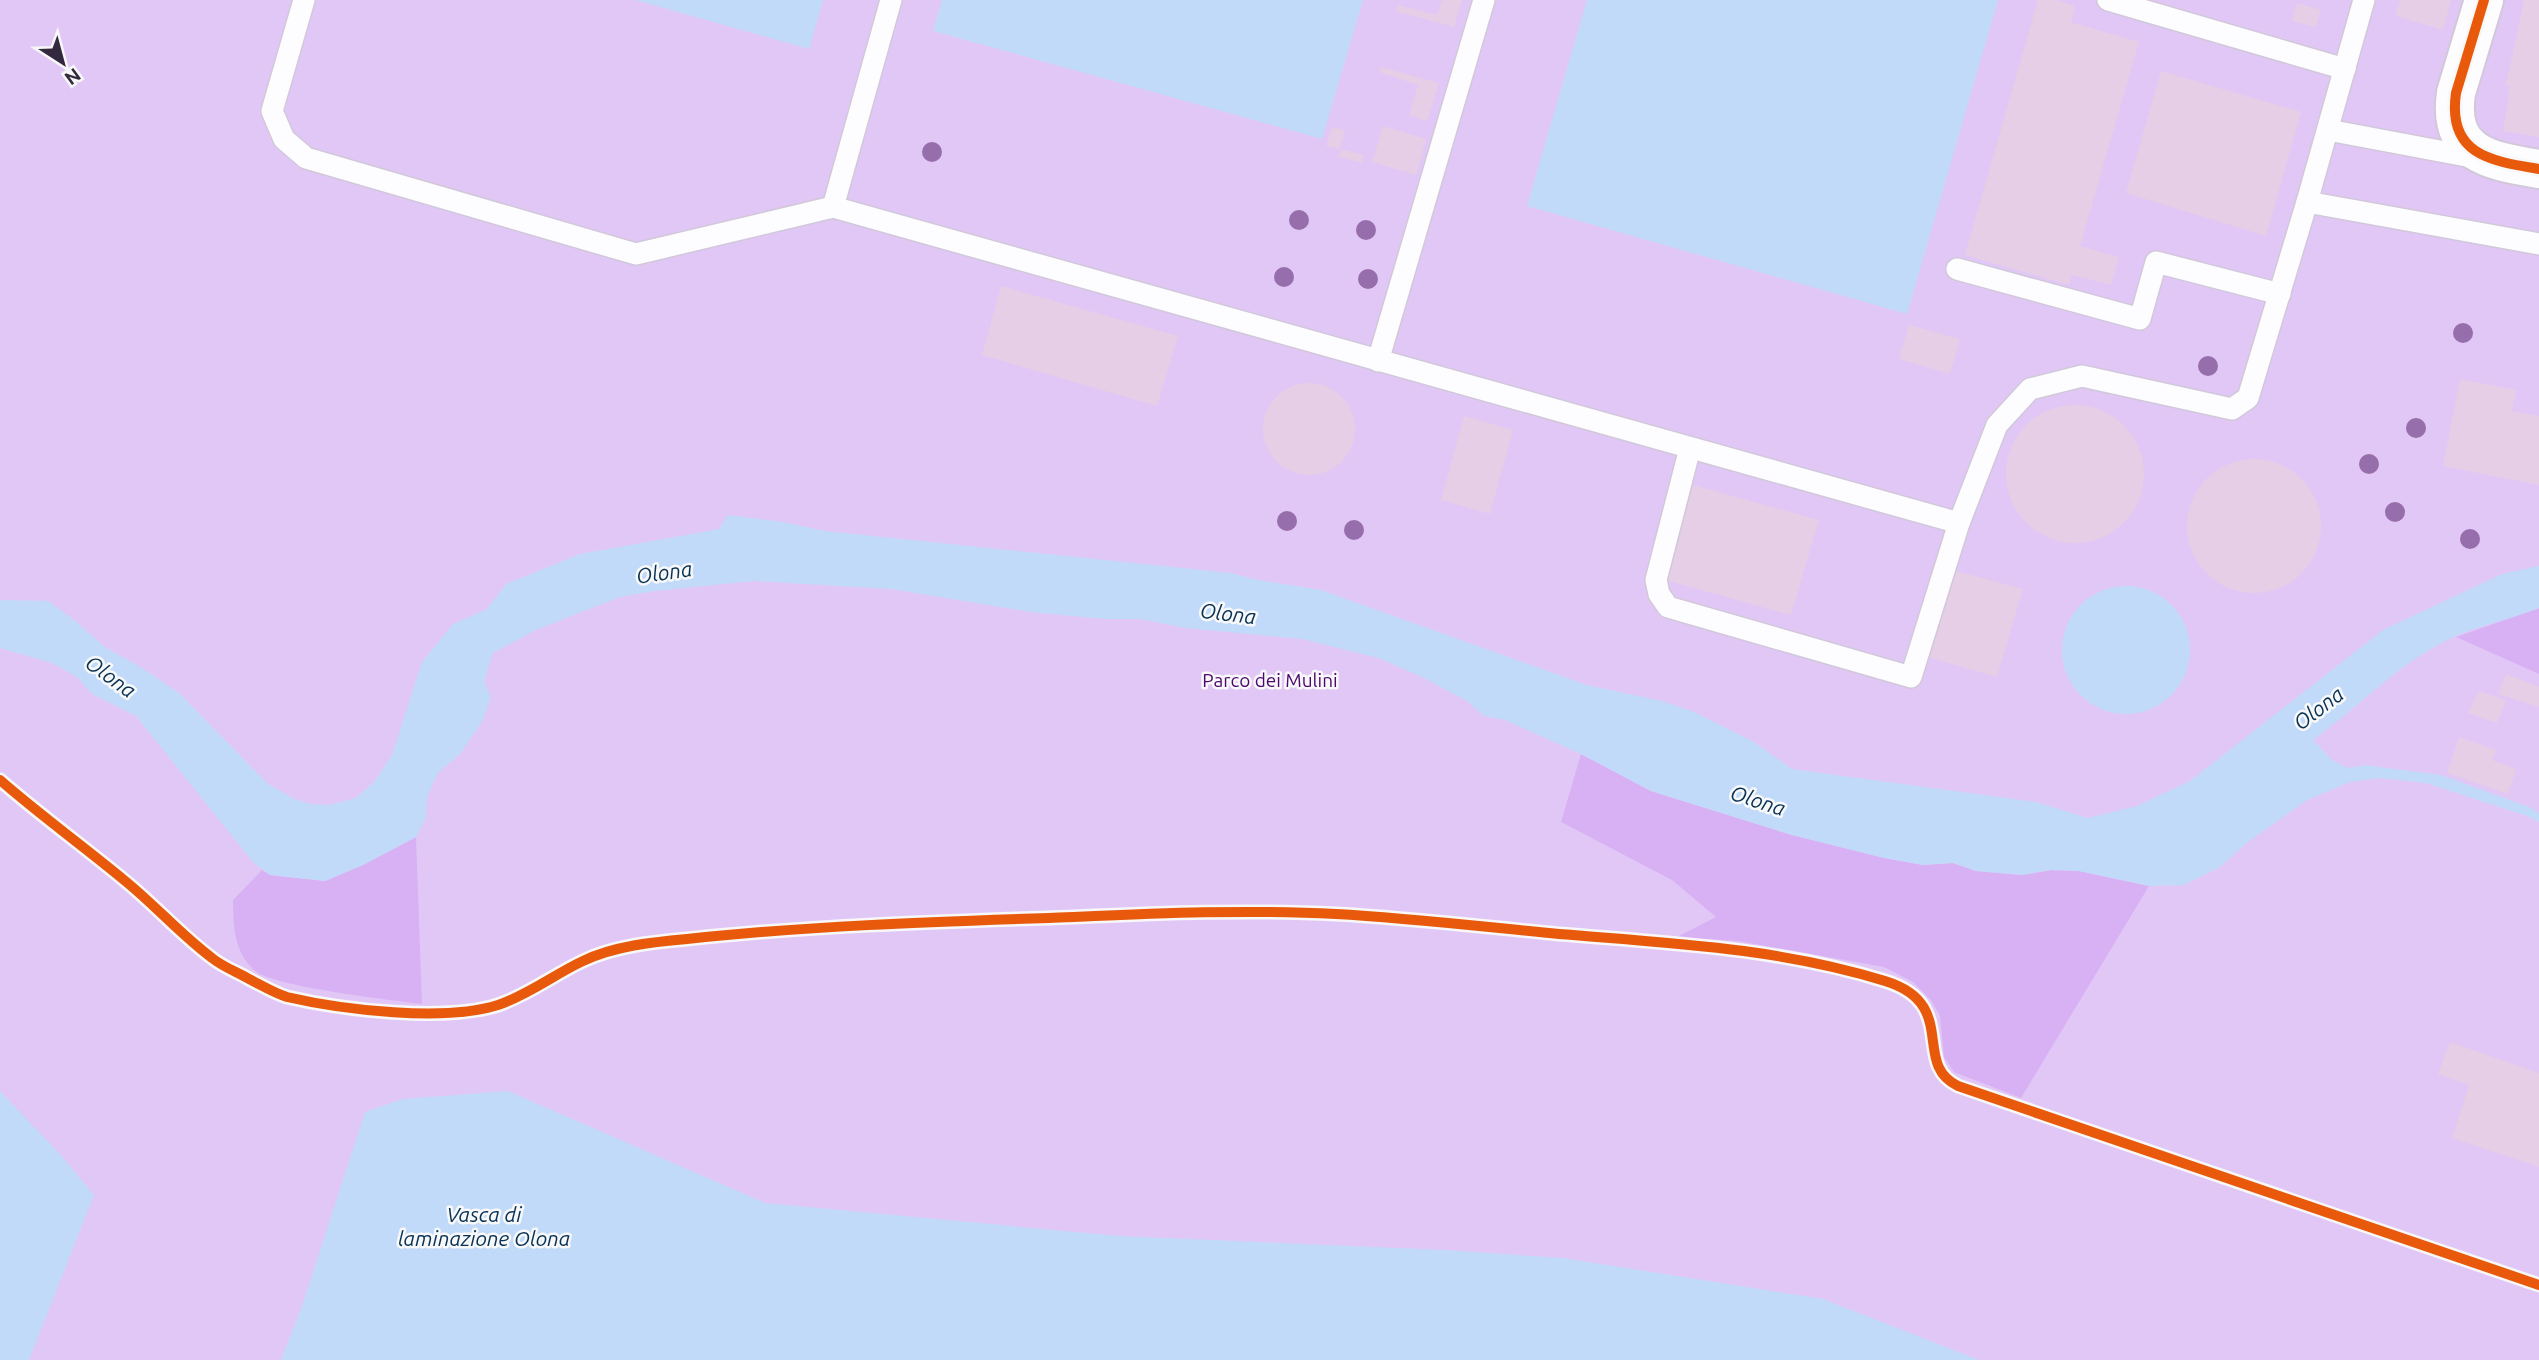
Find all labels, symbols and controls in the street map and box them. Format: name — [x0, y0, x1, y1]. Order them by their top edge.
north arrow — [28, 28, 98, 98]
text: N — [61, 64, 85, 90]
water label: Olona — [635, 556, 693, 588]
water label: Olona — [1199, 598, 1257, 628]
water label: Olona — [81, 650, 141, 702]
park label: Parco dei Mulini — [1202, 669, 1338, 691]
water label: Olona — [2288, 682, 2348, 734]
water label: Olona — [1728, 780, 1788, 820]
water label: Vasca di laminazione Olona — [398, 1202, 570, 1250]

